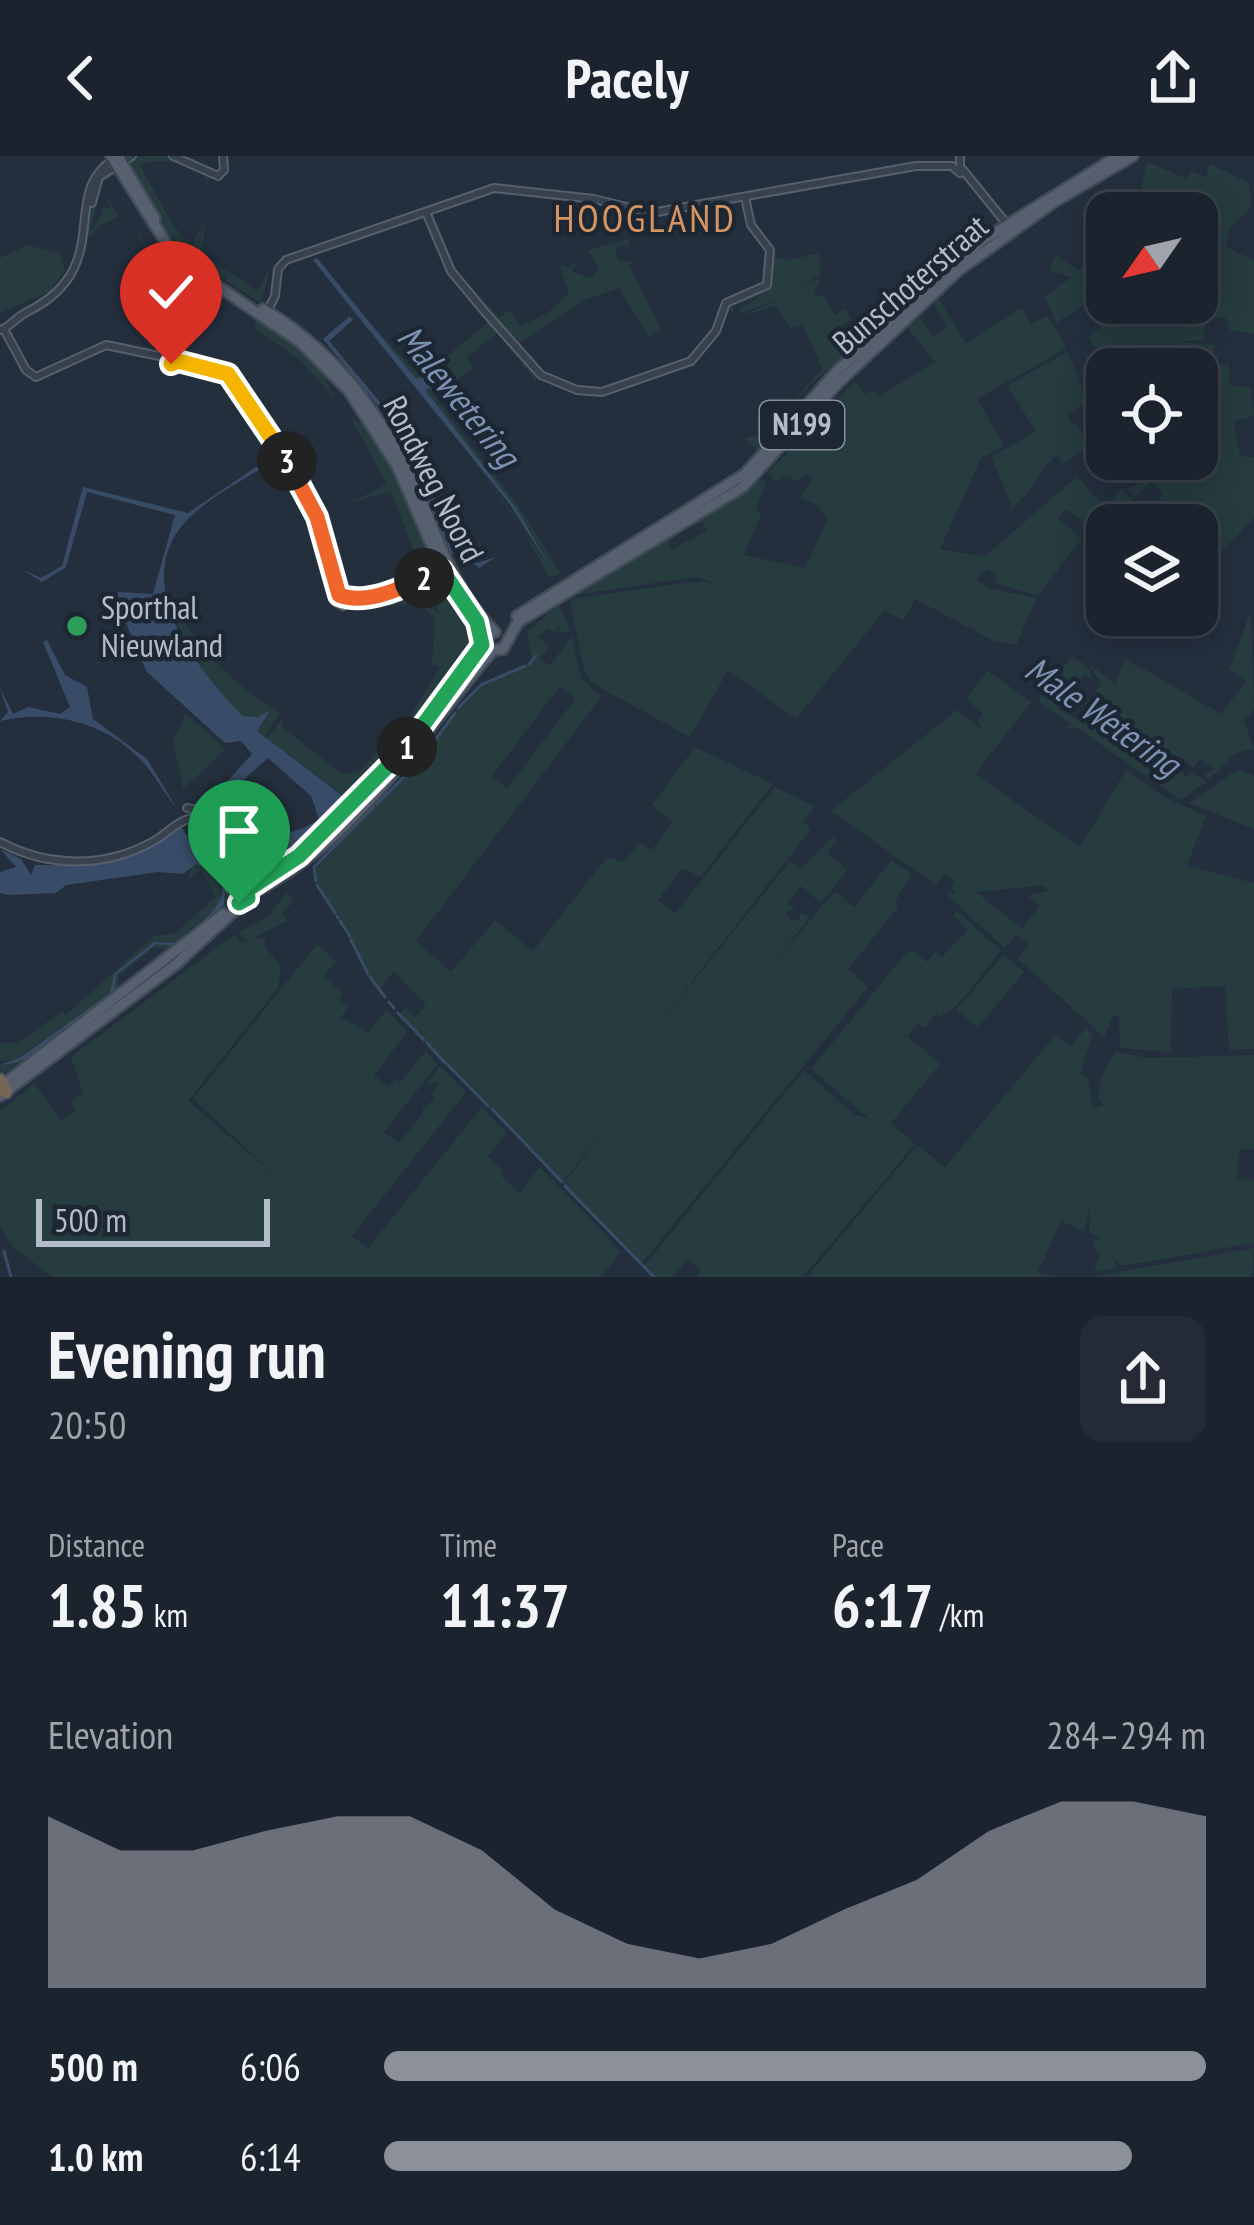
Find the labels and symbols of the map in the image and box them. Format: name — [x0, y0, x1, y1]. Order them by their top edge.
district label: HOOGLAND — [553, 192, 737, 243]
north arrow — [1086, 192, 1218, 324]
street label: Bunschoterstraat — [823, 204, 996, 363]
pin — [120, 241, 222, 364]
water label: Malewetering — [388, 315, 533, 478]
street label: Rondweg Noord — [374, 388, 495, 569]
road number: N199 — [760, 401, 844, 449]
pin: 3 — [257, 431, 317, 491]
pin: 2 — [394, 548, 454, 608]
place label: Sporthal Nieuwland — [101, 585, 223, 666]
marker: Sporthal Nieuwland — [64, 613, 90, 639]
water label: Male Wetering — [1017, 645, 1192, 788]
pin: 1 — [377, 717, 437, 777]
pin — [188, 780, 290, 903]
scale bar — [36, 1193, 270, 1246]

